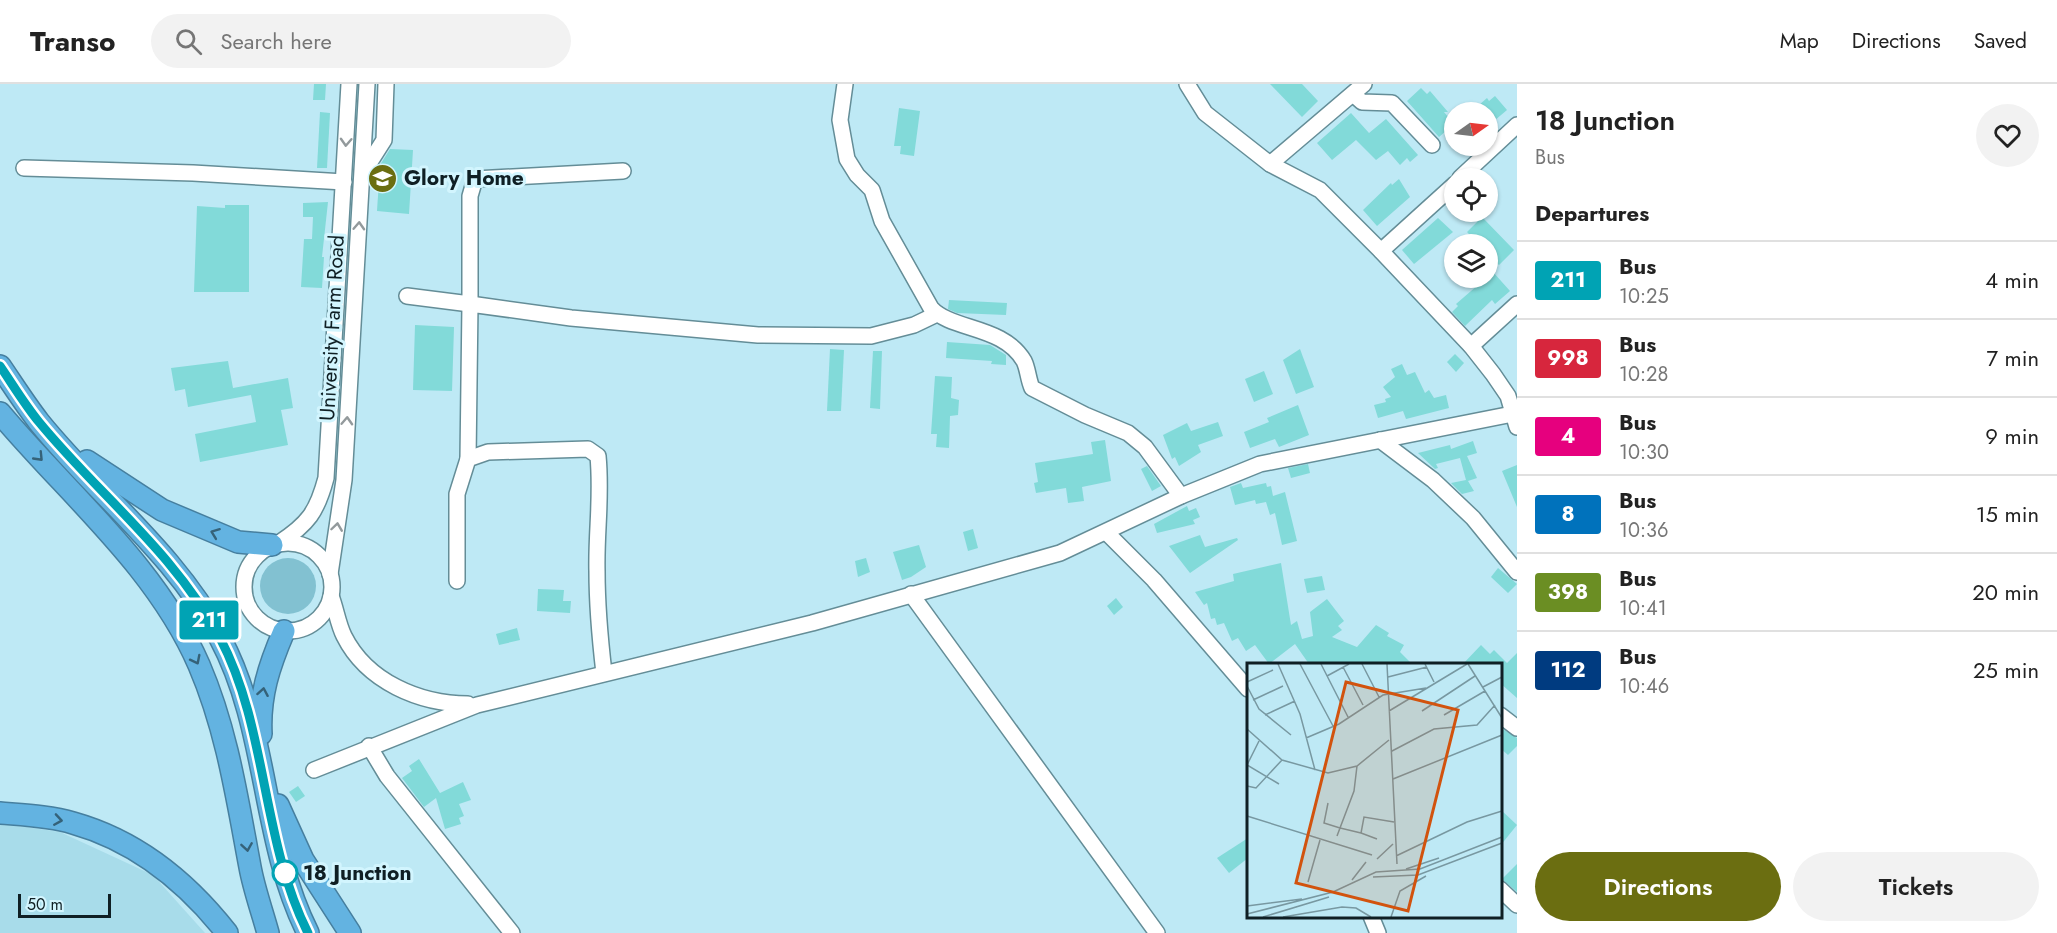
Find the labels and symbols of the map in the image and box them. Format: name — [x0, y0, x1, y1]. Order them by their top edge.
north arrow — [1444, 102, 1498, 156]
one-way arrow — [339, 138, 352, 147]
school or university icon: Glory Home — [367, 162, 399, 194]
place label: Glory Home — [404, 163, 524, 193]
one-way arrow — [352, 222, 365, 231]
street label: University Farm Road — [312, 234, 352, 422]
one-way arrow — [341, 417, 354, 426]
one-way arrow — [31, 449, 42, 460]
one-way arrow — [331, 522, 343, 531]
one-way arrow — [210, 528, 221, 540]
line badge: 211 — [174, 600, 244, 640]
one-way arrow — [188, 653, 200, 664]
inset map — [1247, 663, 1502, 918]
one-way arrow — [256, 687, 269, 697]
one-way arrow — [53, 814, 63, 826]
one-way arrow — [240, 842, 253, 852]
place label: 18 Junction — [303, 858, 412, 888]
marker: 18 Junction — [272, 860, 298, 886]
scale bar — [18, 891, 111, 918]

